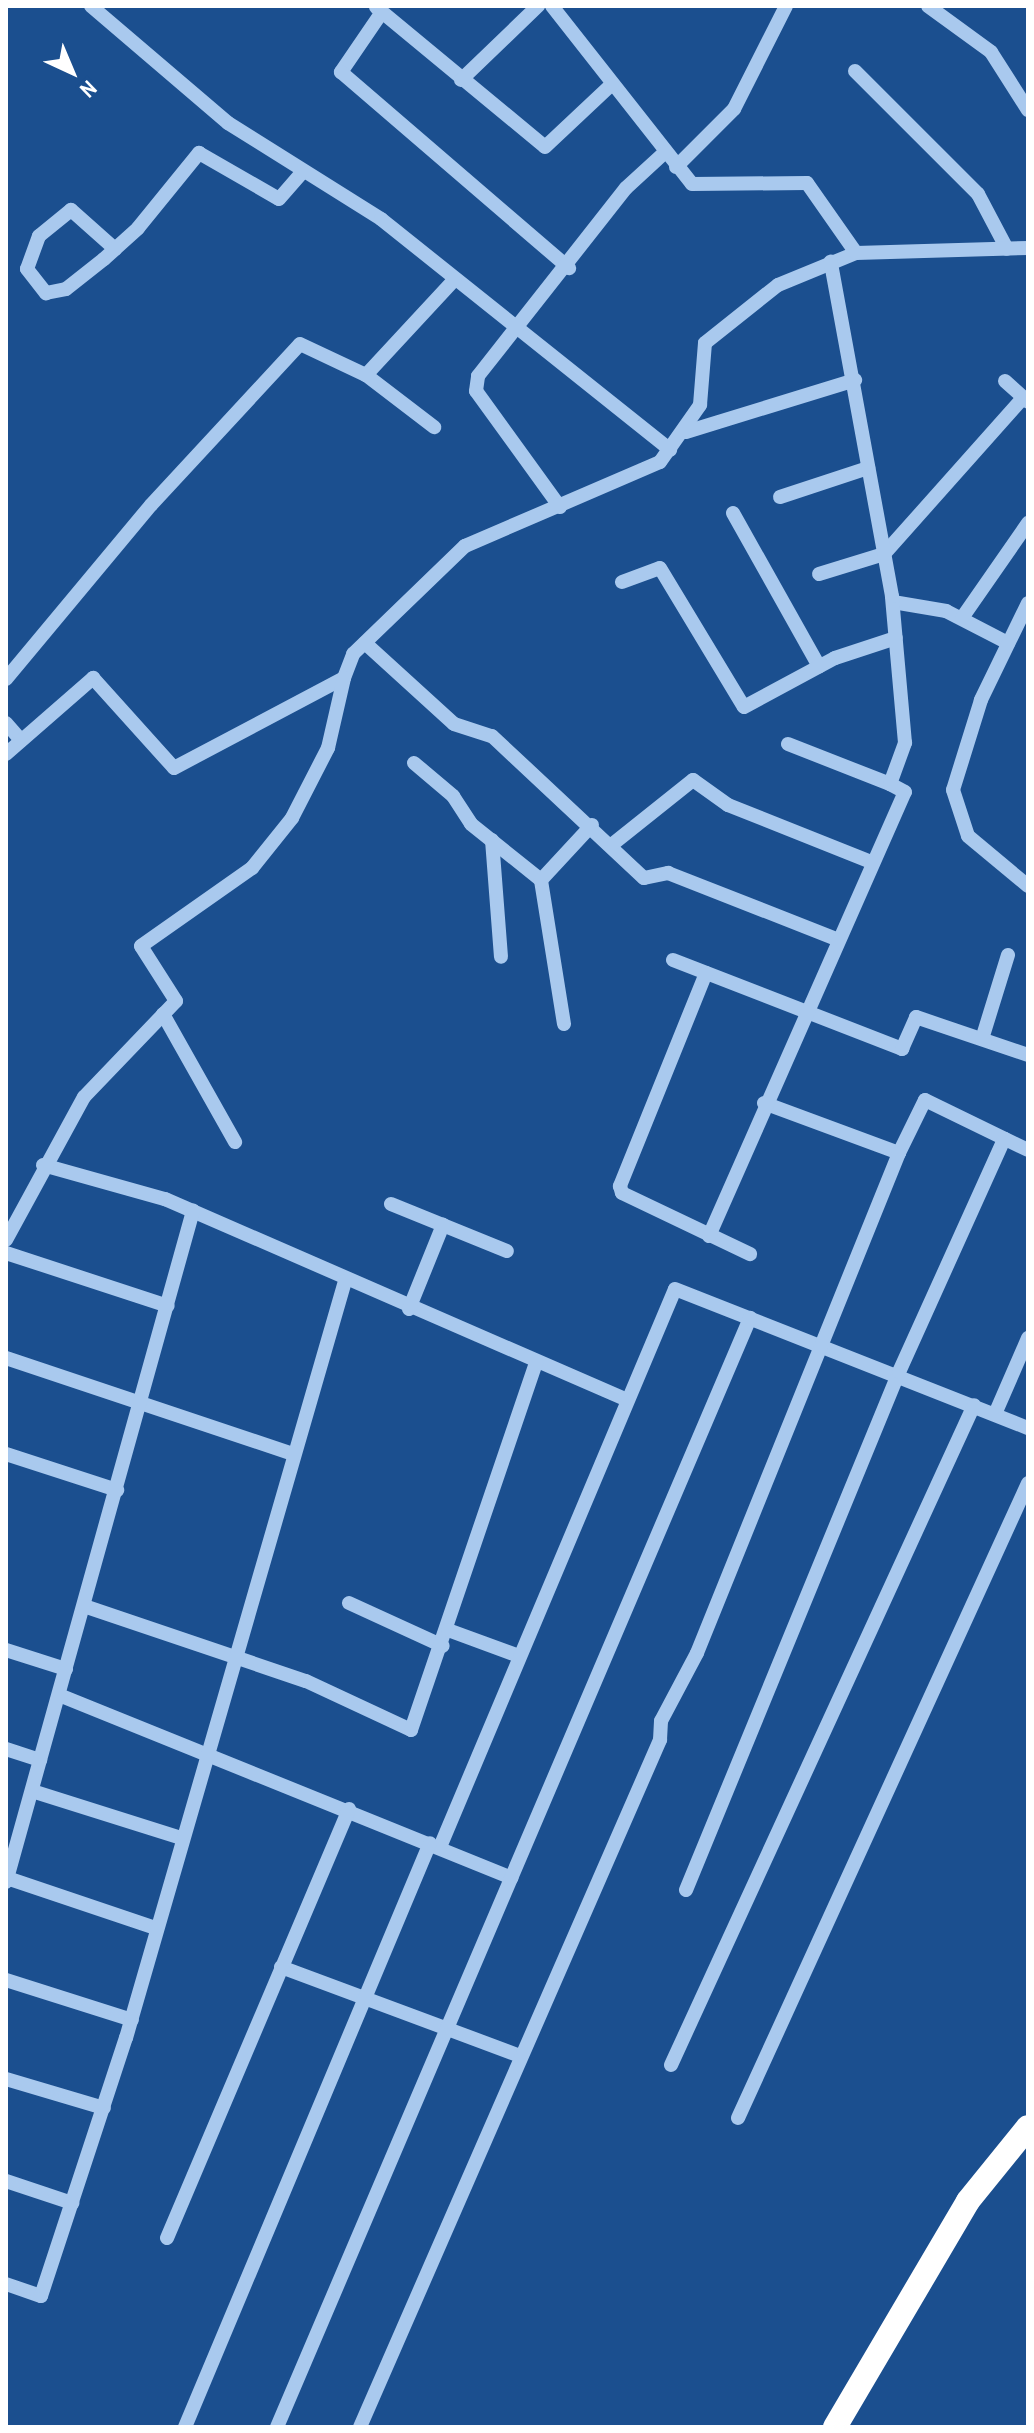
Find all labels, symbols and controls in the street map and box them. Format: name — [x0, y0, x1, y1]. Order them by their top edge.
north arrow — [32, 32, 112, 112]
text: N — [74, 74, 104, 105]

